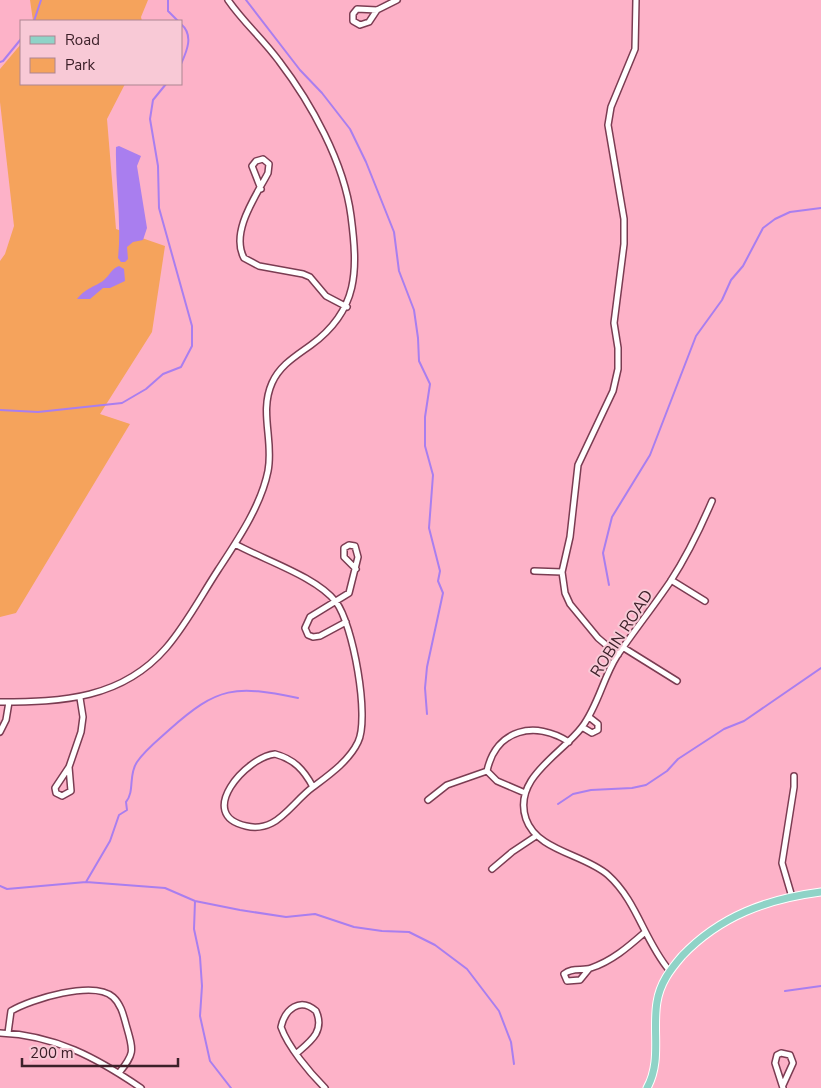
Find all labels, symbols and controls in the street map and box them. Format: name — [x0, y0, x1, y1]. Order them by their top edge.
legend — [20, 20, 182, 85]
text: Road — [65, 30, 100, 50]
text: Park — [65, 55, 95, 75]
street label: ROBIN ROAD — [585, 586, 658, 681]
scale bar — [22, 1036, 179, 1068]
text: 200 m — [30, 1043, 74, 1063]

